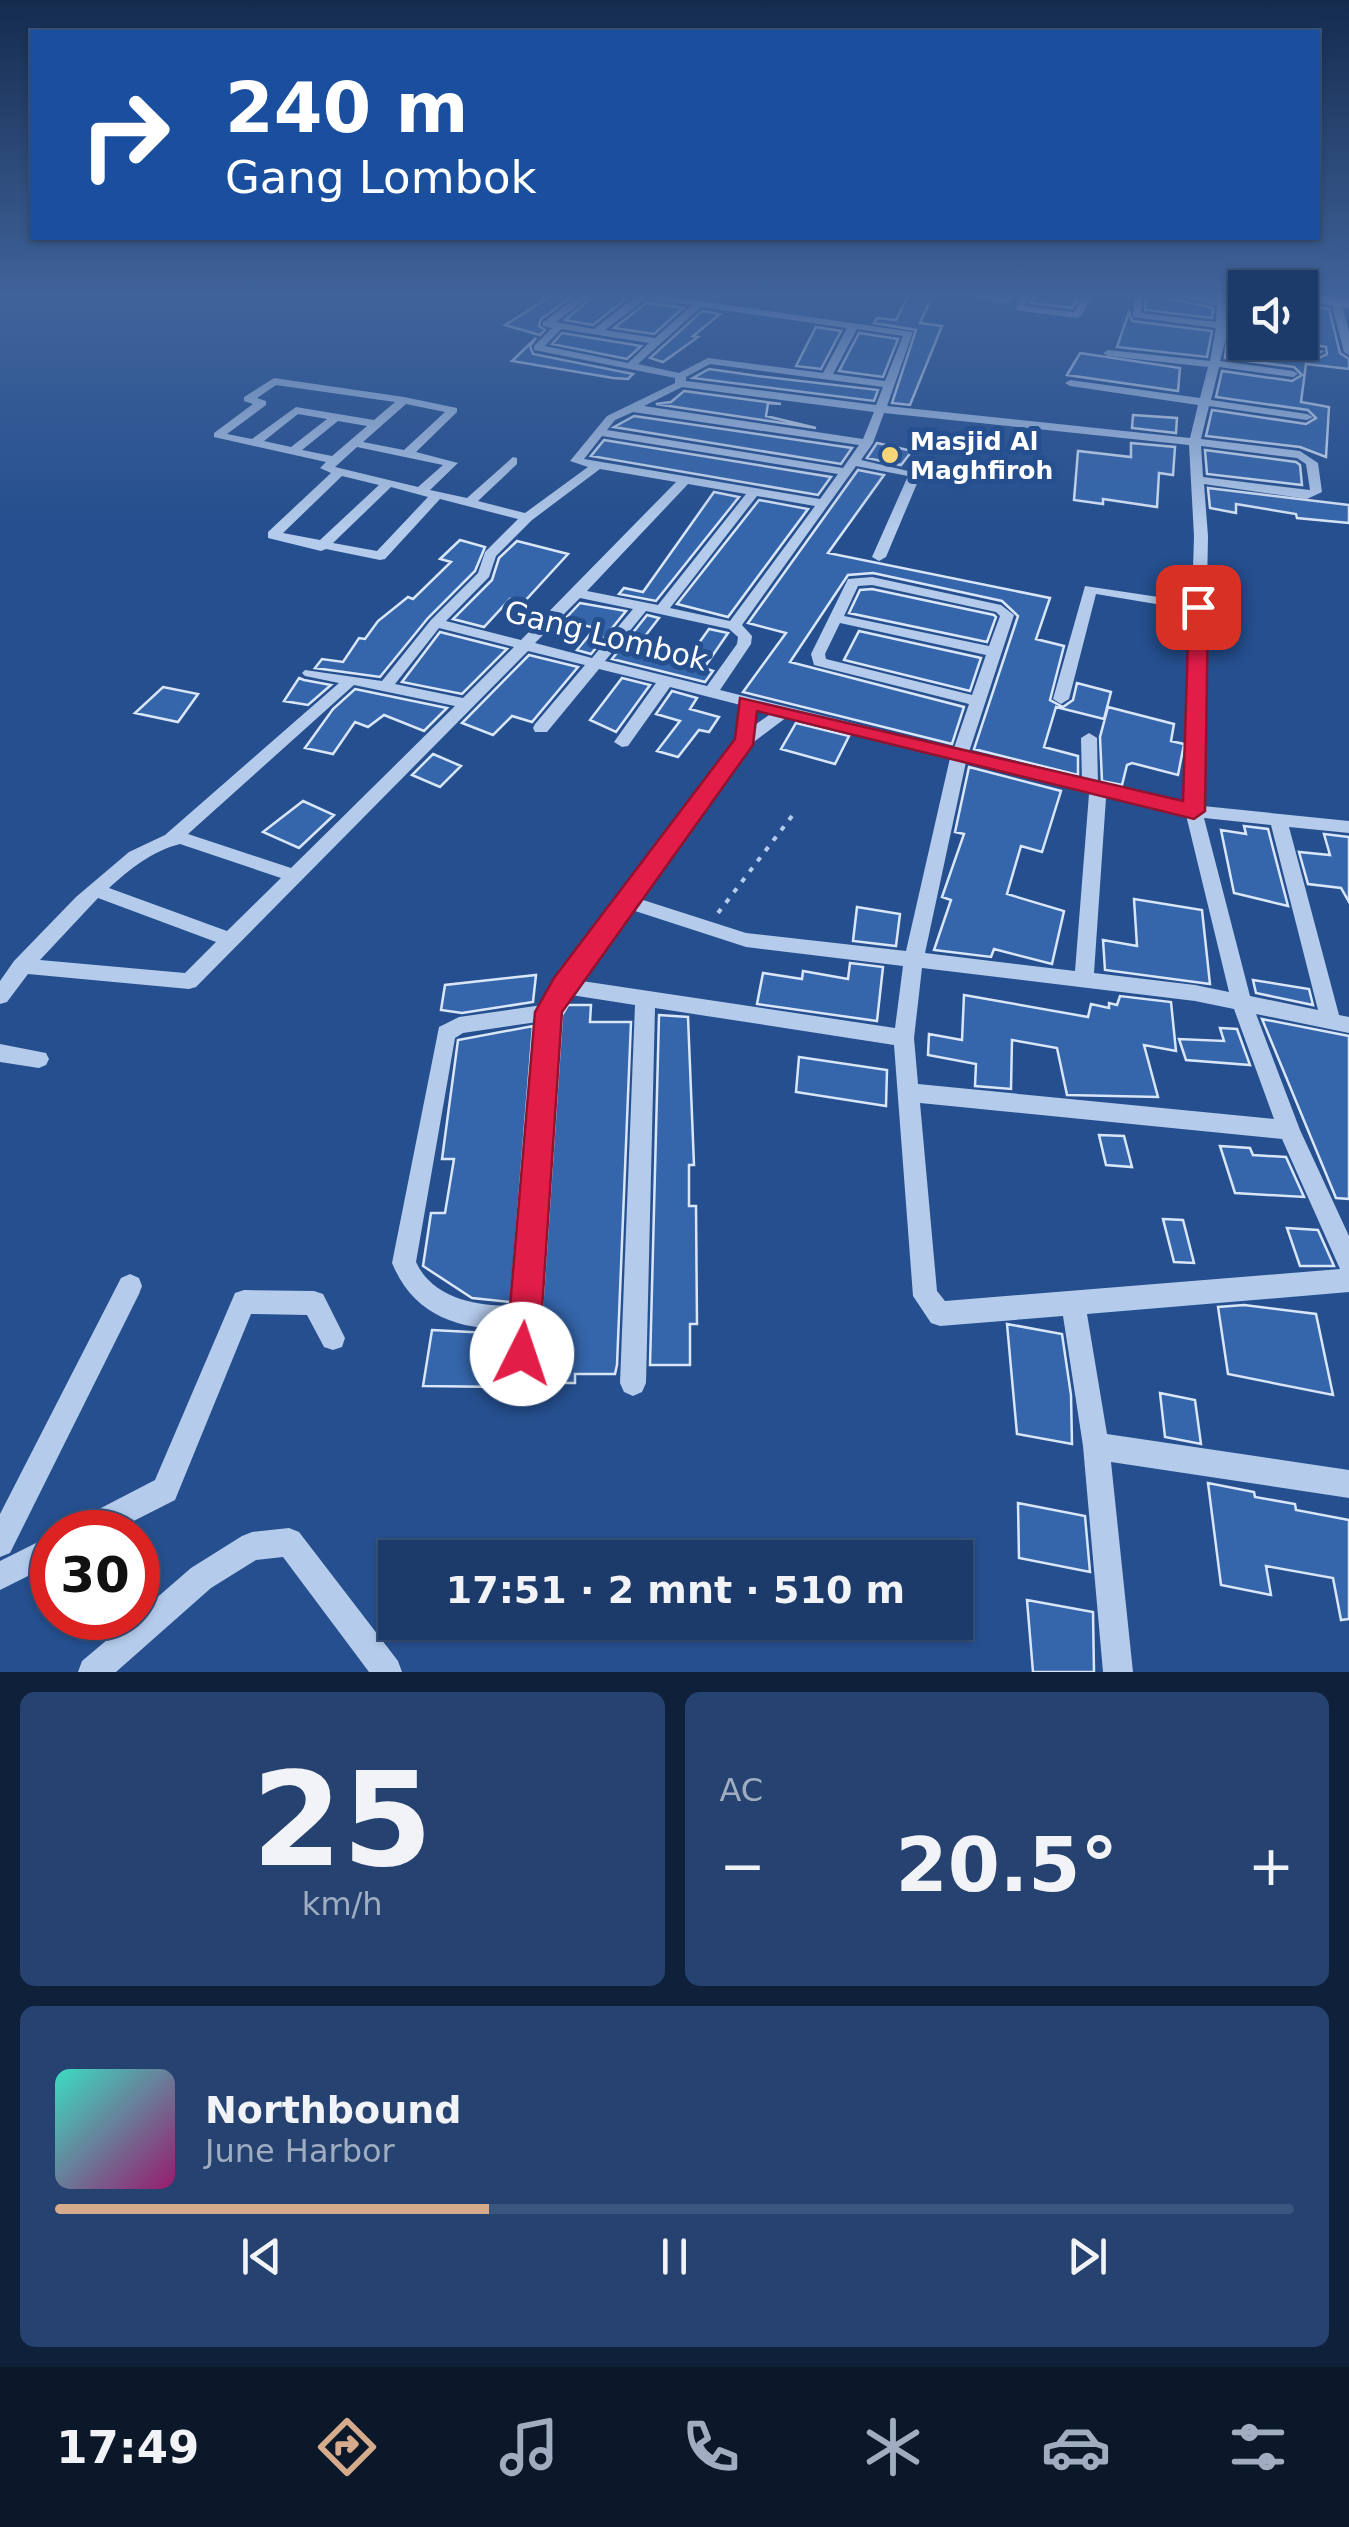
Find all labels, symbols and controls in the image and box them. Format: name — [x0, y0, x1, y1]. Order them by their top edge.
text: 240 m — [225, 67, 468, 149]
icon: right — [60, 70, 190, 200]
text: Gang Lombok — [225, 151, 537, 204]
map controls — [1228, 270, 1318, 360]
button: sound — [1228, 270, 1318, 360]
place label: Masjid Al Maghfiroh — [910, 427, 1053, 485]
marker: Masjid Al Maghfiroh — [879, 444, 901, 466]
pin — [1156, 565, 1241, 650]
icon: arrive — [1171, 580, 1226, 635]
street label: Gang Lombok — [501, 593, 712, 678]
position arrow — [470, 1302, 574, 1406]
speed limit sign: 30 — [30, 1510, 160, 1640]
text: 17:51 · 2 mnt · 510 m — [446, 1568, 905, 1612]
text: 25 — [252, 1744, 433, 1896]
text: AC — [720, 1771, 763, 1809]
text: 20.5° — [895, 1821, 1118, 1909]
text: − — [720, 1834, 766, 1898]
text: + — [1248, 1834, 1294, 1898]
text: km/h — [302, 1885, 383, 1923]
text: Northbound — [205, 2088, 461, 2132]
text: June Harbor — [205, 2132, 395, 2170]
icon: previous — [234, 2229, 289, 2284]
icon: pause — [647, 2229, 702, 2284]
icon: next — [1060, 2229, 1115, 2284]
icon: directions — [312, 2412, 382, 2482]
icon: music — [494, 2412, 564, 2482]
icon: phone — [676, 2412, 746, 2482]
icon: climate — [858, 2412, 928, 2482]
icon: car — [1041, 2412, 1111, 2482]
icon: filters — [1223, 2412, 1293, 2482]
text: 17:49 — [56, 2421, 199, 2474]

